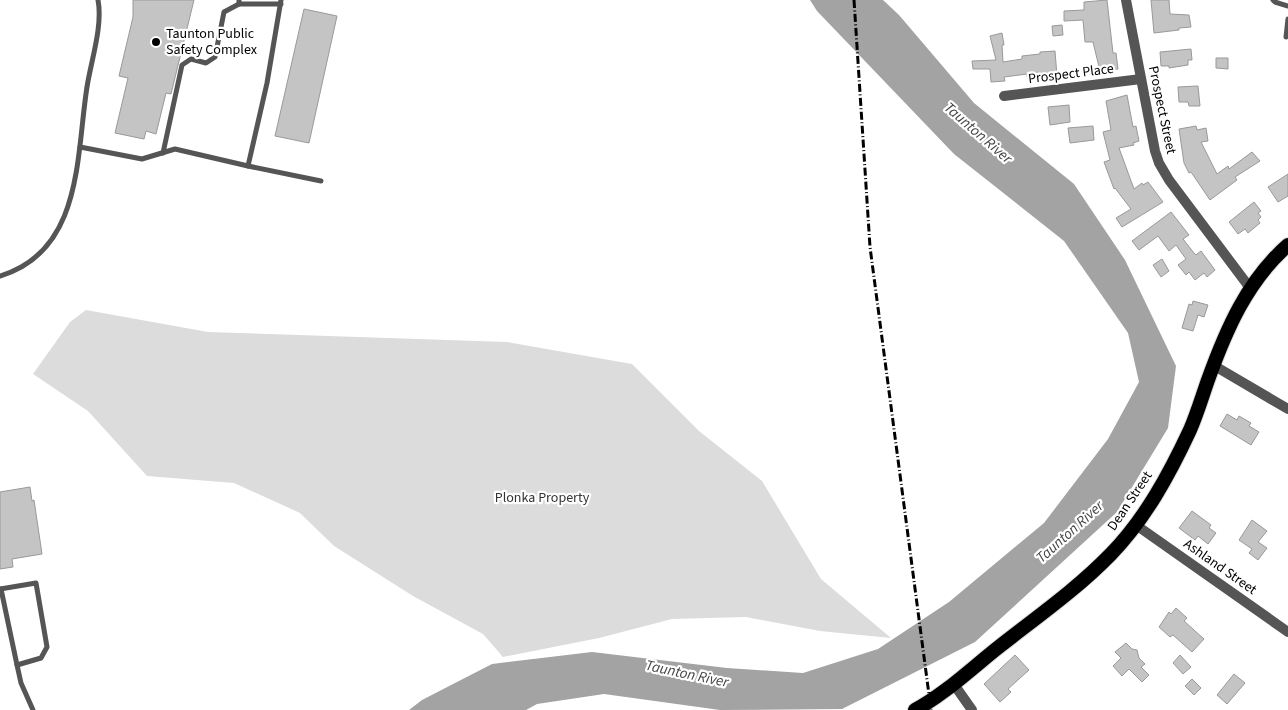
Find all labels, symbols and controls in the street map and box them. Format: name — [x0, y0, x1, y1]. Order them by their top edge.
place label: Taunton Public Safety Complex — [166, 24, 258, 60]
marker: Taunton Public Safety Complex — [150, 36, 162, 48]
street label: Prospect Place — [1027, 59, 1115, 89]
street label: Prospect Street — [1143, 64, 1181, 156]
water label: Taunton River — [939, 97, 1017, 169]
street label: Dean Street — [1103, 467, 1157, 535]
park label: Plonka Property — [495, 488, 590, 508]
water label: Taunton River — [1032, 495, 1109, 568]
street label: Ashland Street — [1179, 534, 1261, 600]
water label: Taunton River — [644, 655, 731, 693]

